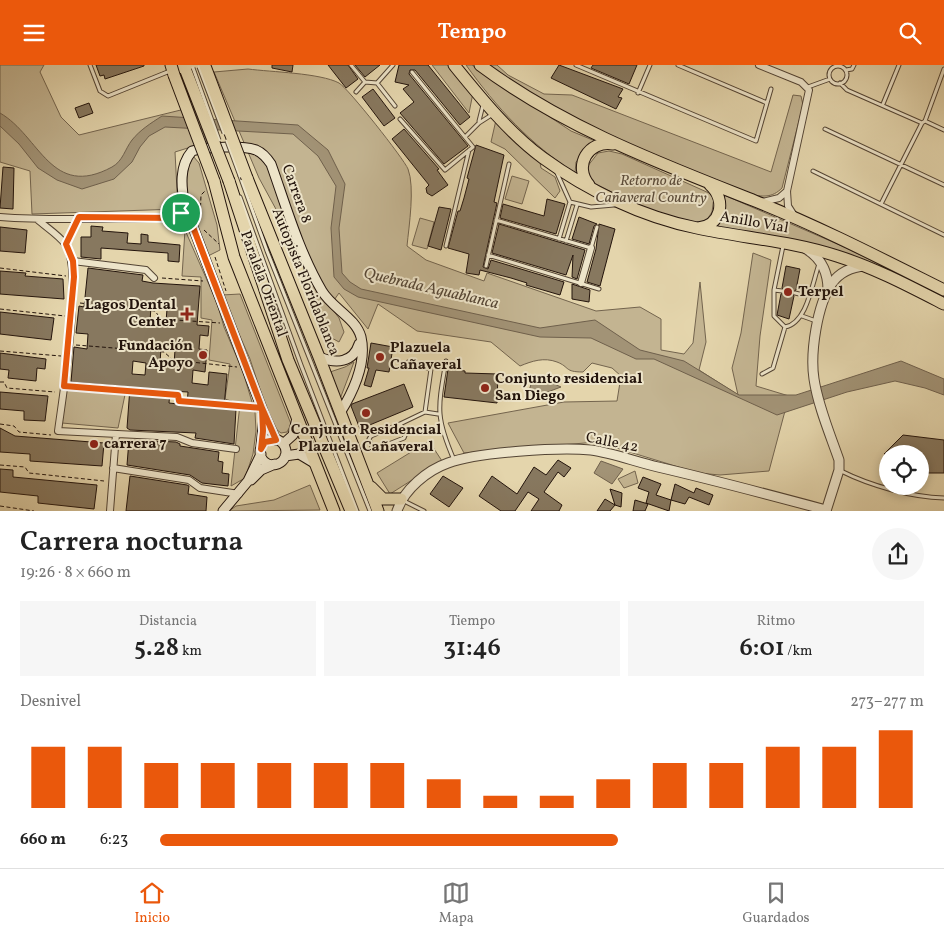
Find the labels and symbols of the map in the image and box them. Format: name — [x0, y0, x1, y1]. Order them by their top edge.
street label: Carrera 8 — [276, 162, 316, 226]
park label: Retorno de Cañaveral Country — [595, 171, 707, 209]
pin — [160, 192, 202, 234]
street label: Autopista Floridablanca — [266, 205, 344, 359]
street label: Anillo Víal — [718, 207, 790, 239]
street label: Paralela Oriental — [234, 228, 292, 340]
water label: Quebrada Aguablanca — [361, 263, 501, 315]
place label: Terpel — [798, 282, 844, 303]
marker: Terpel — [782, 286, 794, 298]
place label: Lagos Dental Center — [85, 295, 176, 333]
marker: Lagos Dental Center — [180, 307, 194, 321]
place label: Fundación Apoyo — [118, 336, 193, 374]
place label: Plazuela Cañaveral — [390, 338, 462, 376]
marker: Fundación Apoyo — [197, 349, 209, 361]
marker: Plazuela Cañaveral — [374, 351, 386, 363]
place label: Conjunto residencial San Diego — [495, 369, 642, 407]
marker: Conjunto residencial San Diego — [479, 382, 491, 394]
marker: Conjunto Residencial Plazuela Cañaveral — [360, 407, 372, 419]
place label: Conjunto Residencial Plazuela Cañaveral — [291, 420, 441, 458]
street label: Calle 42 — [584, 428, 640, 458]
place label: carrera 7 — [104, 434, 167, 455]
marker: carrera 7 — [88, 438, 100, 450]

